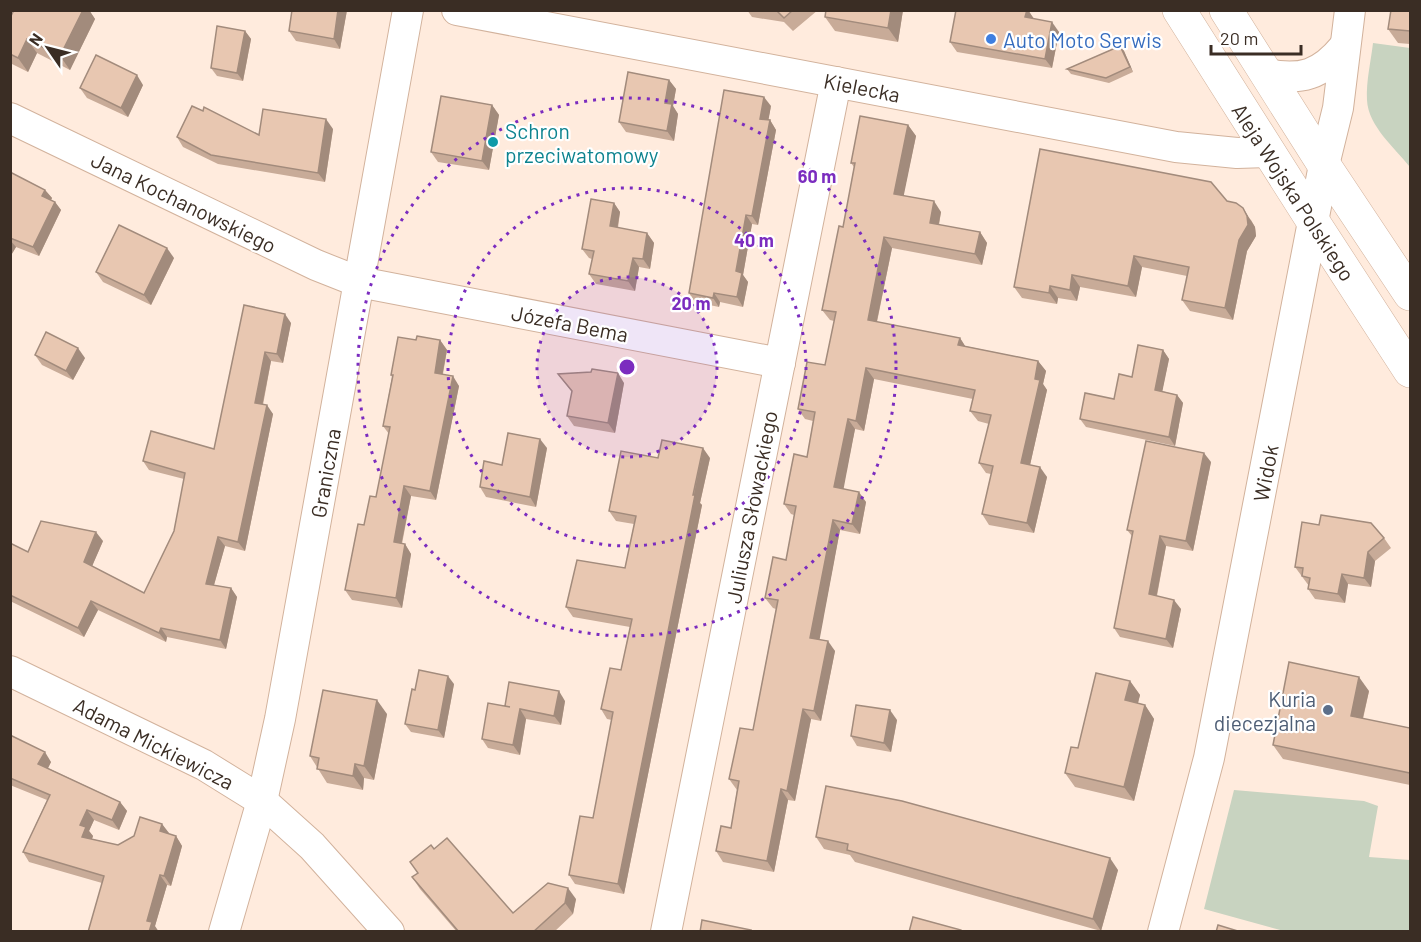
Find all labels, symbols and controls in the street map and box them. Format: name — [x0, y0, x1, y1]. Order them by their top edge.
north arrow — [18, 18, 78, 78]
scale bar — [1211, 18, 1301, 56]
place label: Auto Moto Serwis — [1003, 27, 1162, 52]
text: 20 m — [1220, 27, 1258, 49]
text: N — [24, 29, 46, 49]
marker: Auto Moto Serwis — [984, 32, 998, 46]
street label: Kielecka — [822, 67, 902, 107]
street label: Aleja Wojska Polskiego — [1227, 99, 1361, 285]
place label: Schron przeciwatomowy — [505, 118, 659, 167]
marker: Schron przeciwatomowy — [486, 135, 500, 149]
street label: Jana Kochanowskiego — [87, 146, 281, 258]
text: 60 m — [798, 165, 836, 187]
text: 40 m — [734, 229, 774, 251]
text: 20 m — [672, 292, 710, 314]
street label: Józefa Bema — [510, 299, 630, 347]
centre of rings — [617, 357, 637, 377]
street label: Juliusza Słowackiego — [720, 408, 782, 606]
street label: Graniczna — [305, 426, 345, 520]
street label: Widok — [1247, 443, 1283, 503]
place label: Kuria diecezjalna — [1214, 686, 1316, 735]
street label: Adama Mickiewicza — [70, 692, 238, 794]
marker: Kuria diecezjalna — [1321, 703, 1335, 717]

